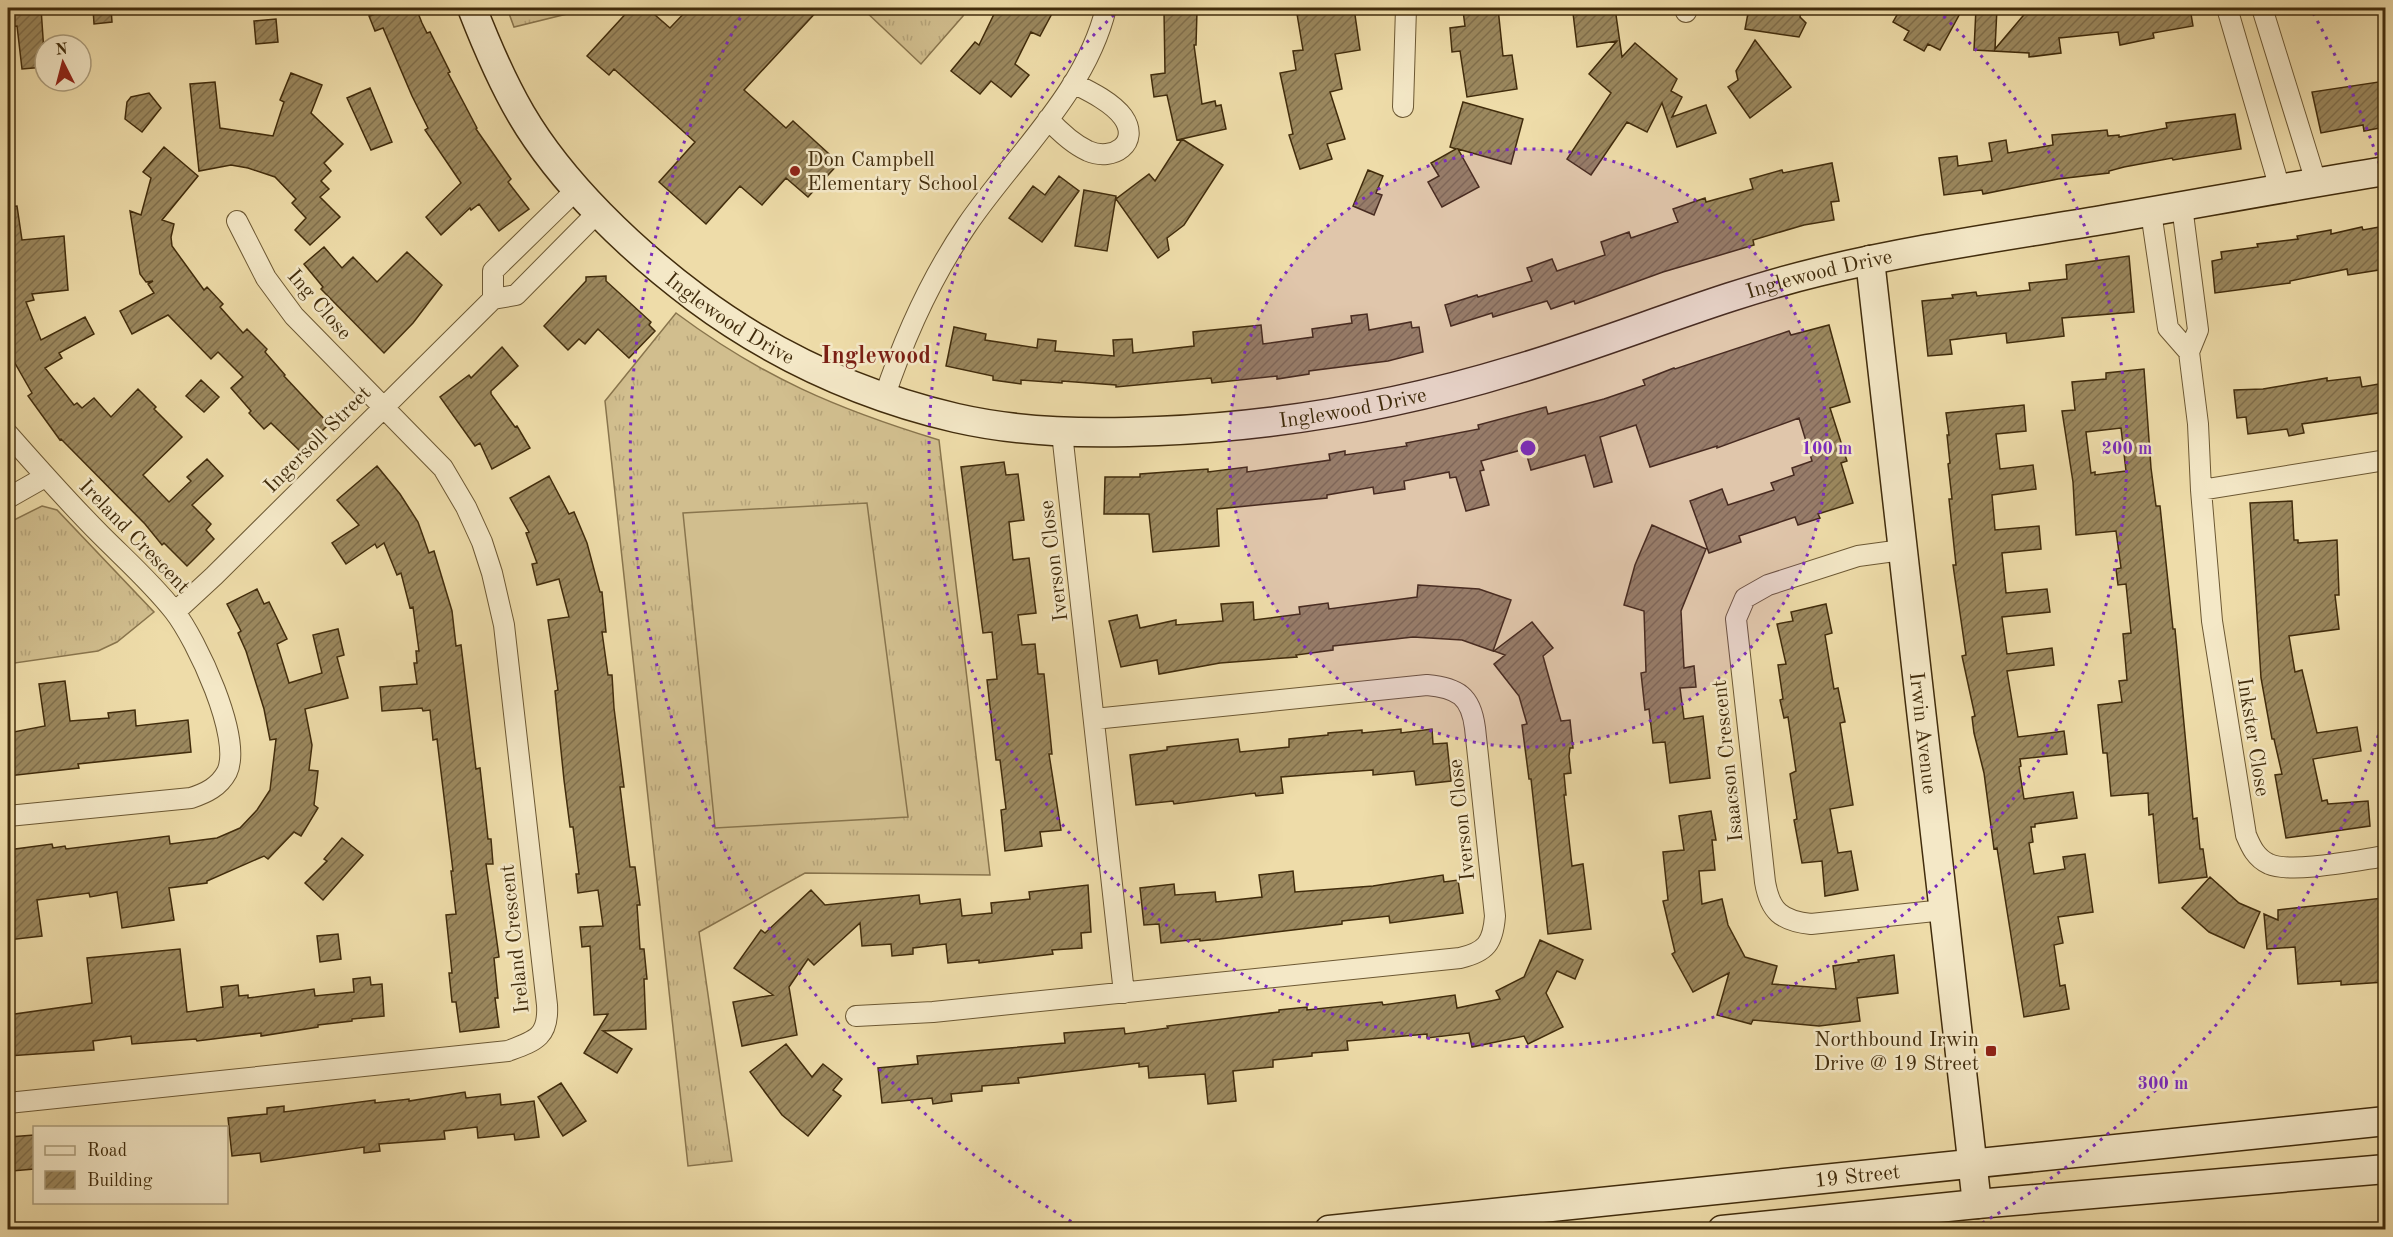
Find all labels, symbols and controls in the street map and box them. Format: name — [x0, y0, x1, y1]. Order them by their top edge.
north arrow — [33, 33, 93, 93]
text: N — [55, 41, 69, 59]
place label: Don Campbell Elementary School — [807, 150, 978, 195]
marker: Don Campbell Elementary School — [788, 164, 802, 178]
street label: Inglewood Drive — [1744, 247, 1894, 303]
street label: Ing Close — [283, 266, 355, 344]
street label: Inglewood Drive — [661, 269, 797, 369]
district label: Inglewood — [821, 345, 931, 369]
street label: Ingersoll Street — [261, 383, 376, 498]
street label: Inglewood Drive — [1278, 385, 1429, 433]
centre of rings — [1518, 438, 1538, 458]
text: 100 m — [1802, 440, 1852, 458]
text: 200 m — [2102, 440, 2152, 458]
street label: Ireland Crescent — [74, 476, 193, 598]
street label: Iverson Close — [1037, 499, 1072, 623]
street label: Irwin Avenue — [1905, 671, 1939, 795]
street label: Inkster Close — [2233, 676, 2272, 798]
street label: Isaacson Crescent — [1710, 679, 1747, 843]
street label: Iverson Close — [1446, 758, 1479, 882]
street label: Ireland Crescent — [497, 863, 534, 1014]
place label: Northbound Irwin Drive @ 19 Street — [1814, 1030, 1979, 1075]
marker: Northbound Irwin Drive @ 19 Street — [1984, 1044, 1998, 1058]
text: 300 m — [2138, 1075, 2188, 1093]
legend — [33, 1126, 228, 1204]
text: Road — [87, 1142, 127, 1160]
street label: 19 Street — [1814, 1162, 1901, 1192]
text: Building — [87, 1172, 153, 1190]

